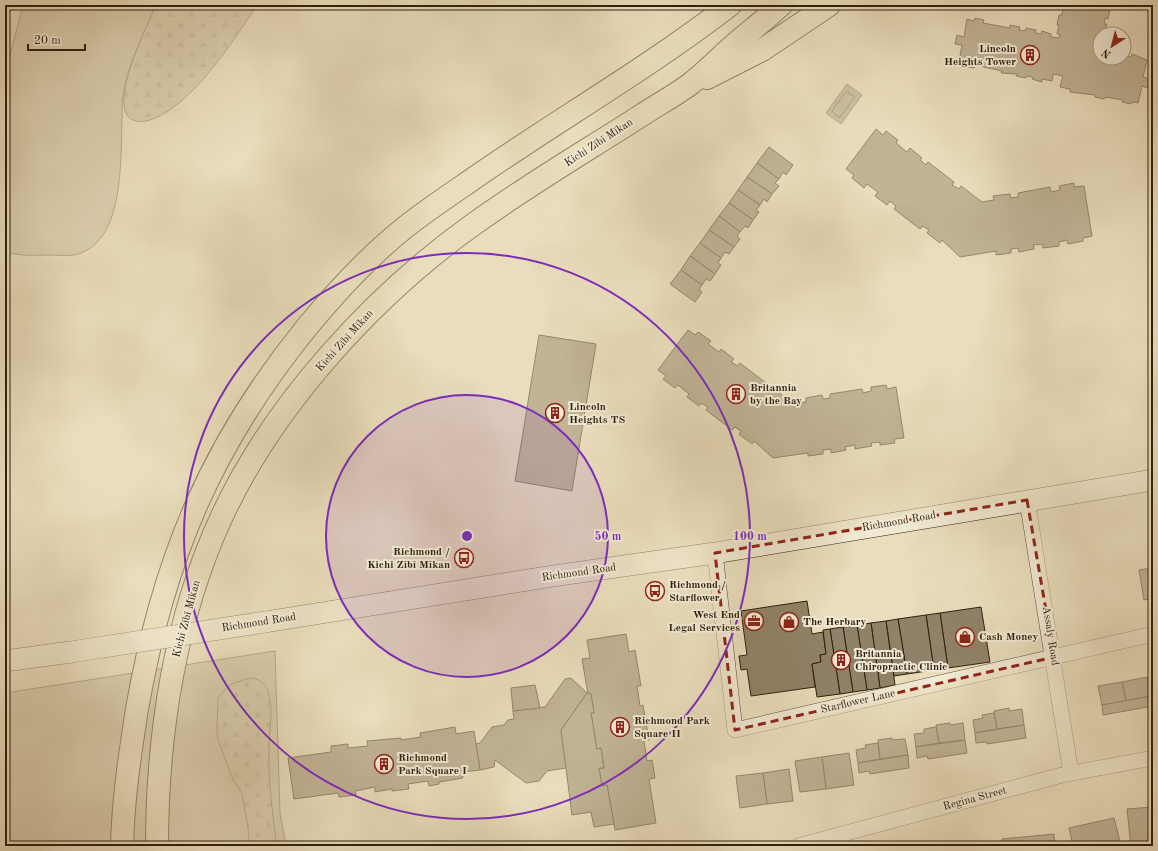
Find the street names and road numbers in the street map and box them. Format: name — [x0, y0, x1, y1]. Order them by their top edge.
street label: Kichi Zībī Mīkan — [563, 117, 635, 169]
street label: Kichi Zībī Mīkan — [314, 308, 376, 374]
street label: Richmond Road — [861, 510, 937, 534]
street label: Richmond Road — [541, 562, 617, 584]
street label: Kichi Zībī Mīkan — [171, 579, 203, 659]
street label: Assaly Road — [1040, 606, 1060, 667]
street label: Richmond Road — [221, 612, 297, 634]
street label: Starflower Lane — [820, 688, 896, 716]
street label: Regina Street — [942, 785, 1008, 813]

